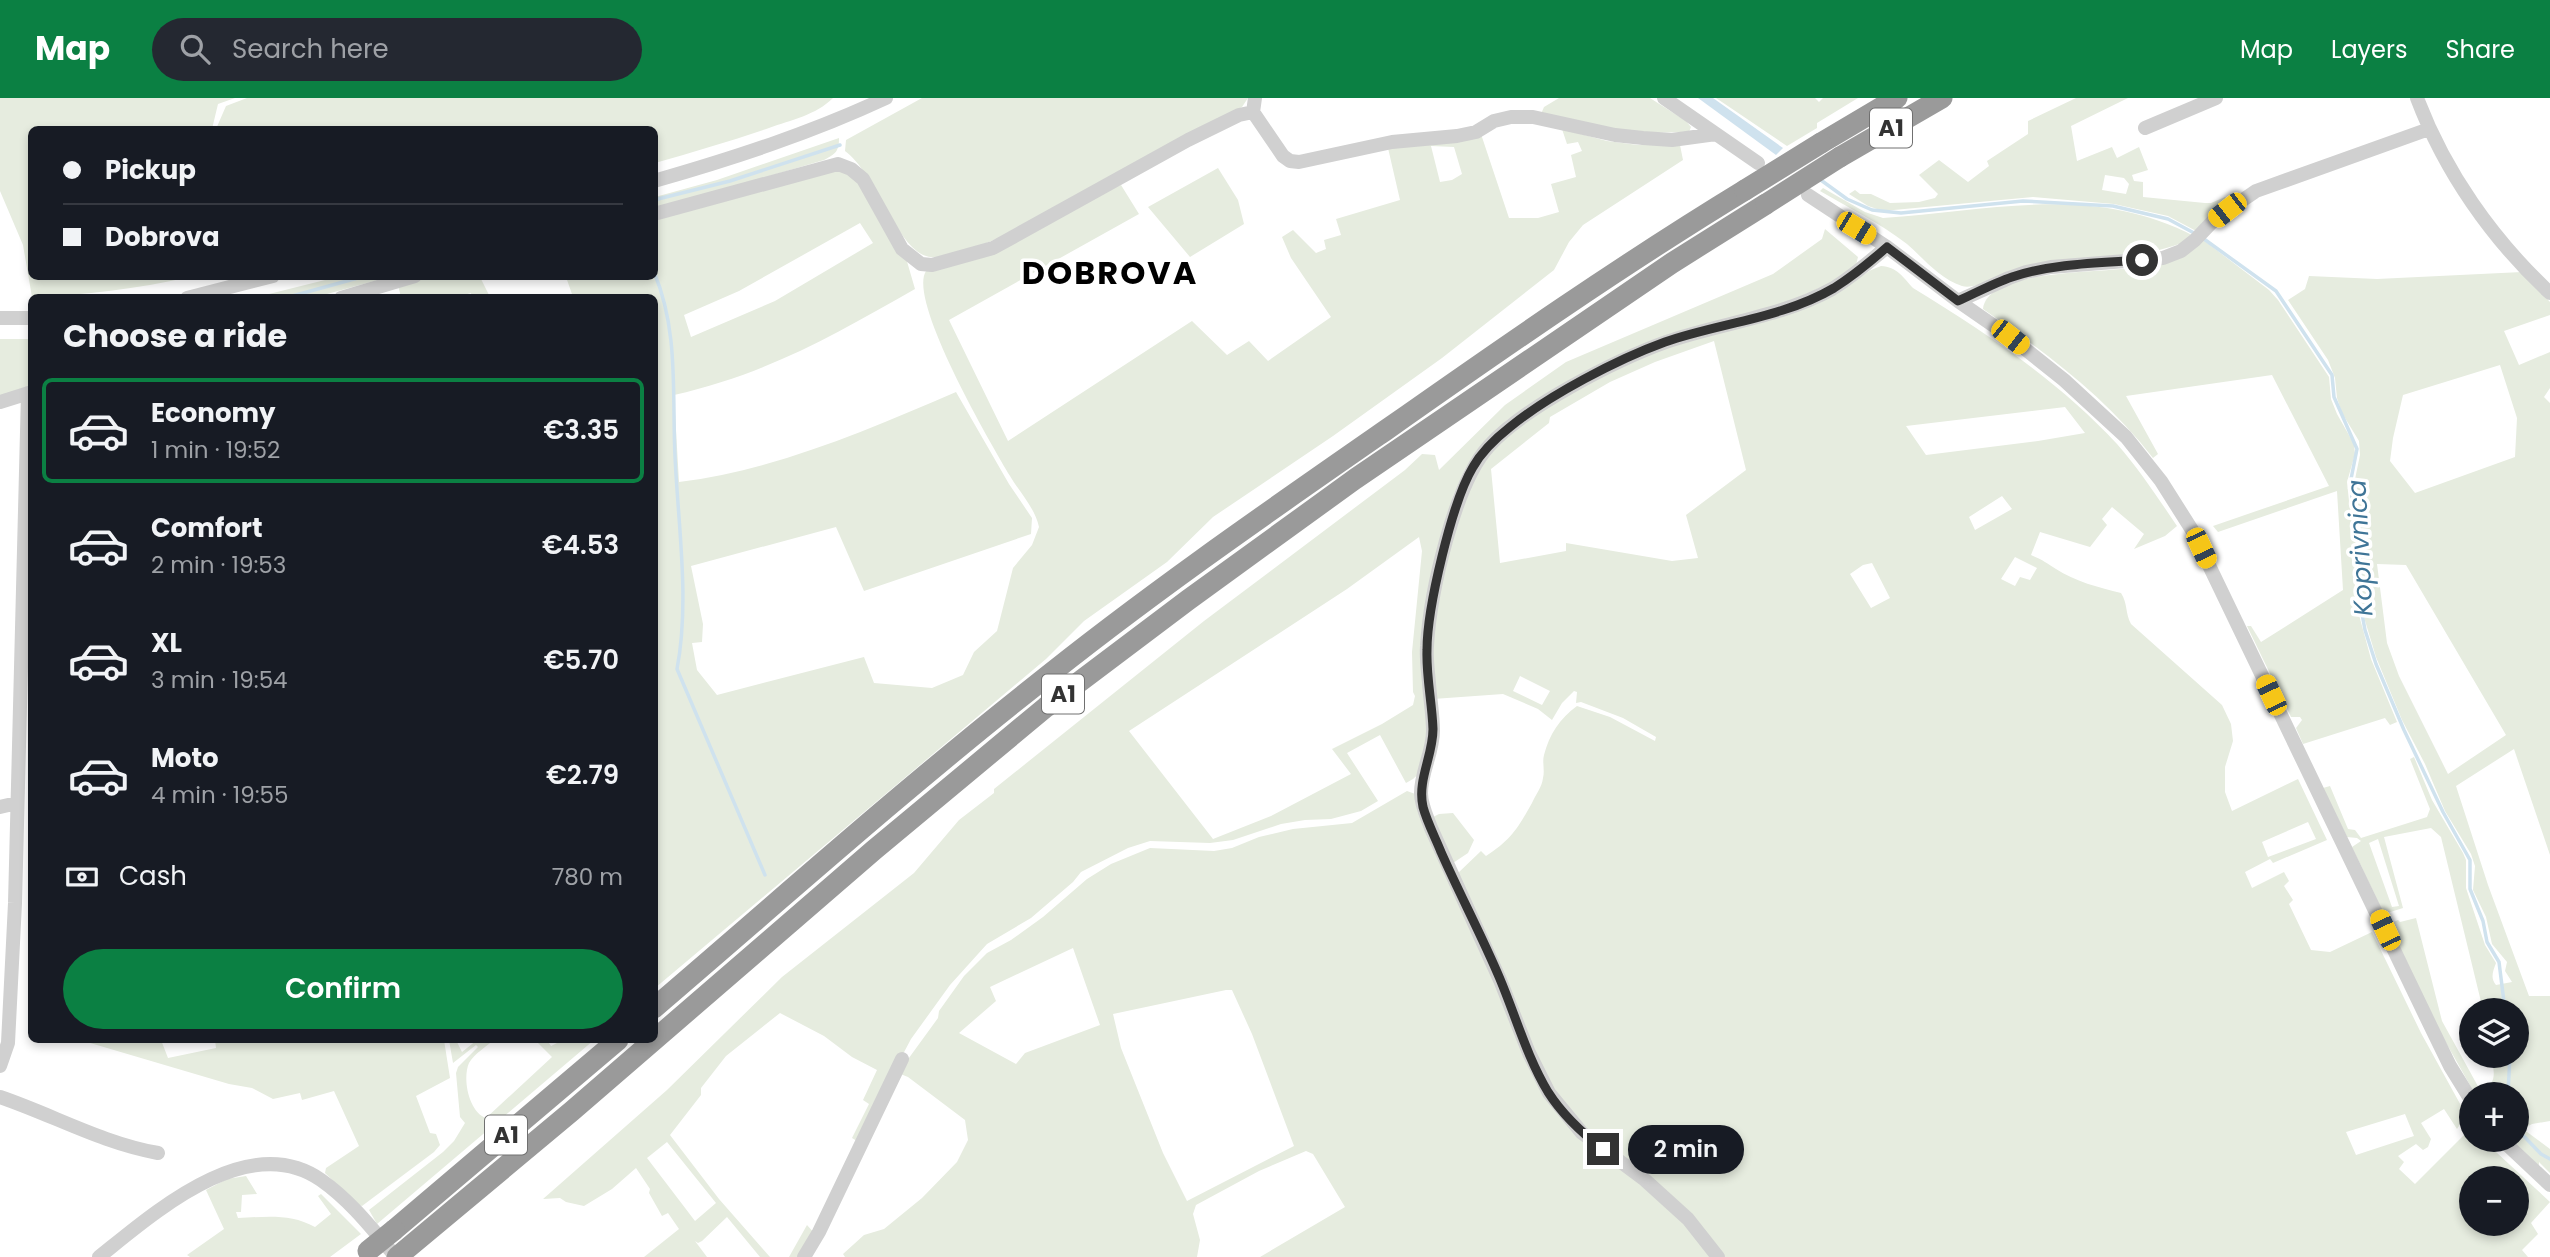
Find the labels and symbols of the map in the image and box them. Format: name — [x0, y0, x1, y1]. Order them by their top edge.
road number: A1 — [1870, 108, 1912, 148]
car — [2204, 189, 2251, 231]
car — [1833, 208, 1880, 248]
route start — [2126, 244, 2158, 276]
district label: DOBROVA — [1022, 250, 1198, 295]
car — [1987, 316, 2034, 358]
water label: Koprivnica — [2338, 479, 2382, 617]
car — [2183, 525, 2220, 571]
car — [2253, 672, 2290, 718]
road number: A1 — [1042, 674, 1084, 714]
car — [2367, 907, 2404, 953]
road number: A1 — [485, 1116, 527, 1154]
callout: 2 min — [1628, 1124, 1743, 1174]
route end — [1587, 1133, 1619, 1165]

